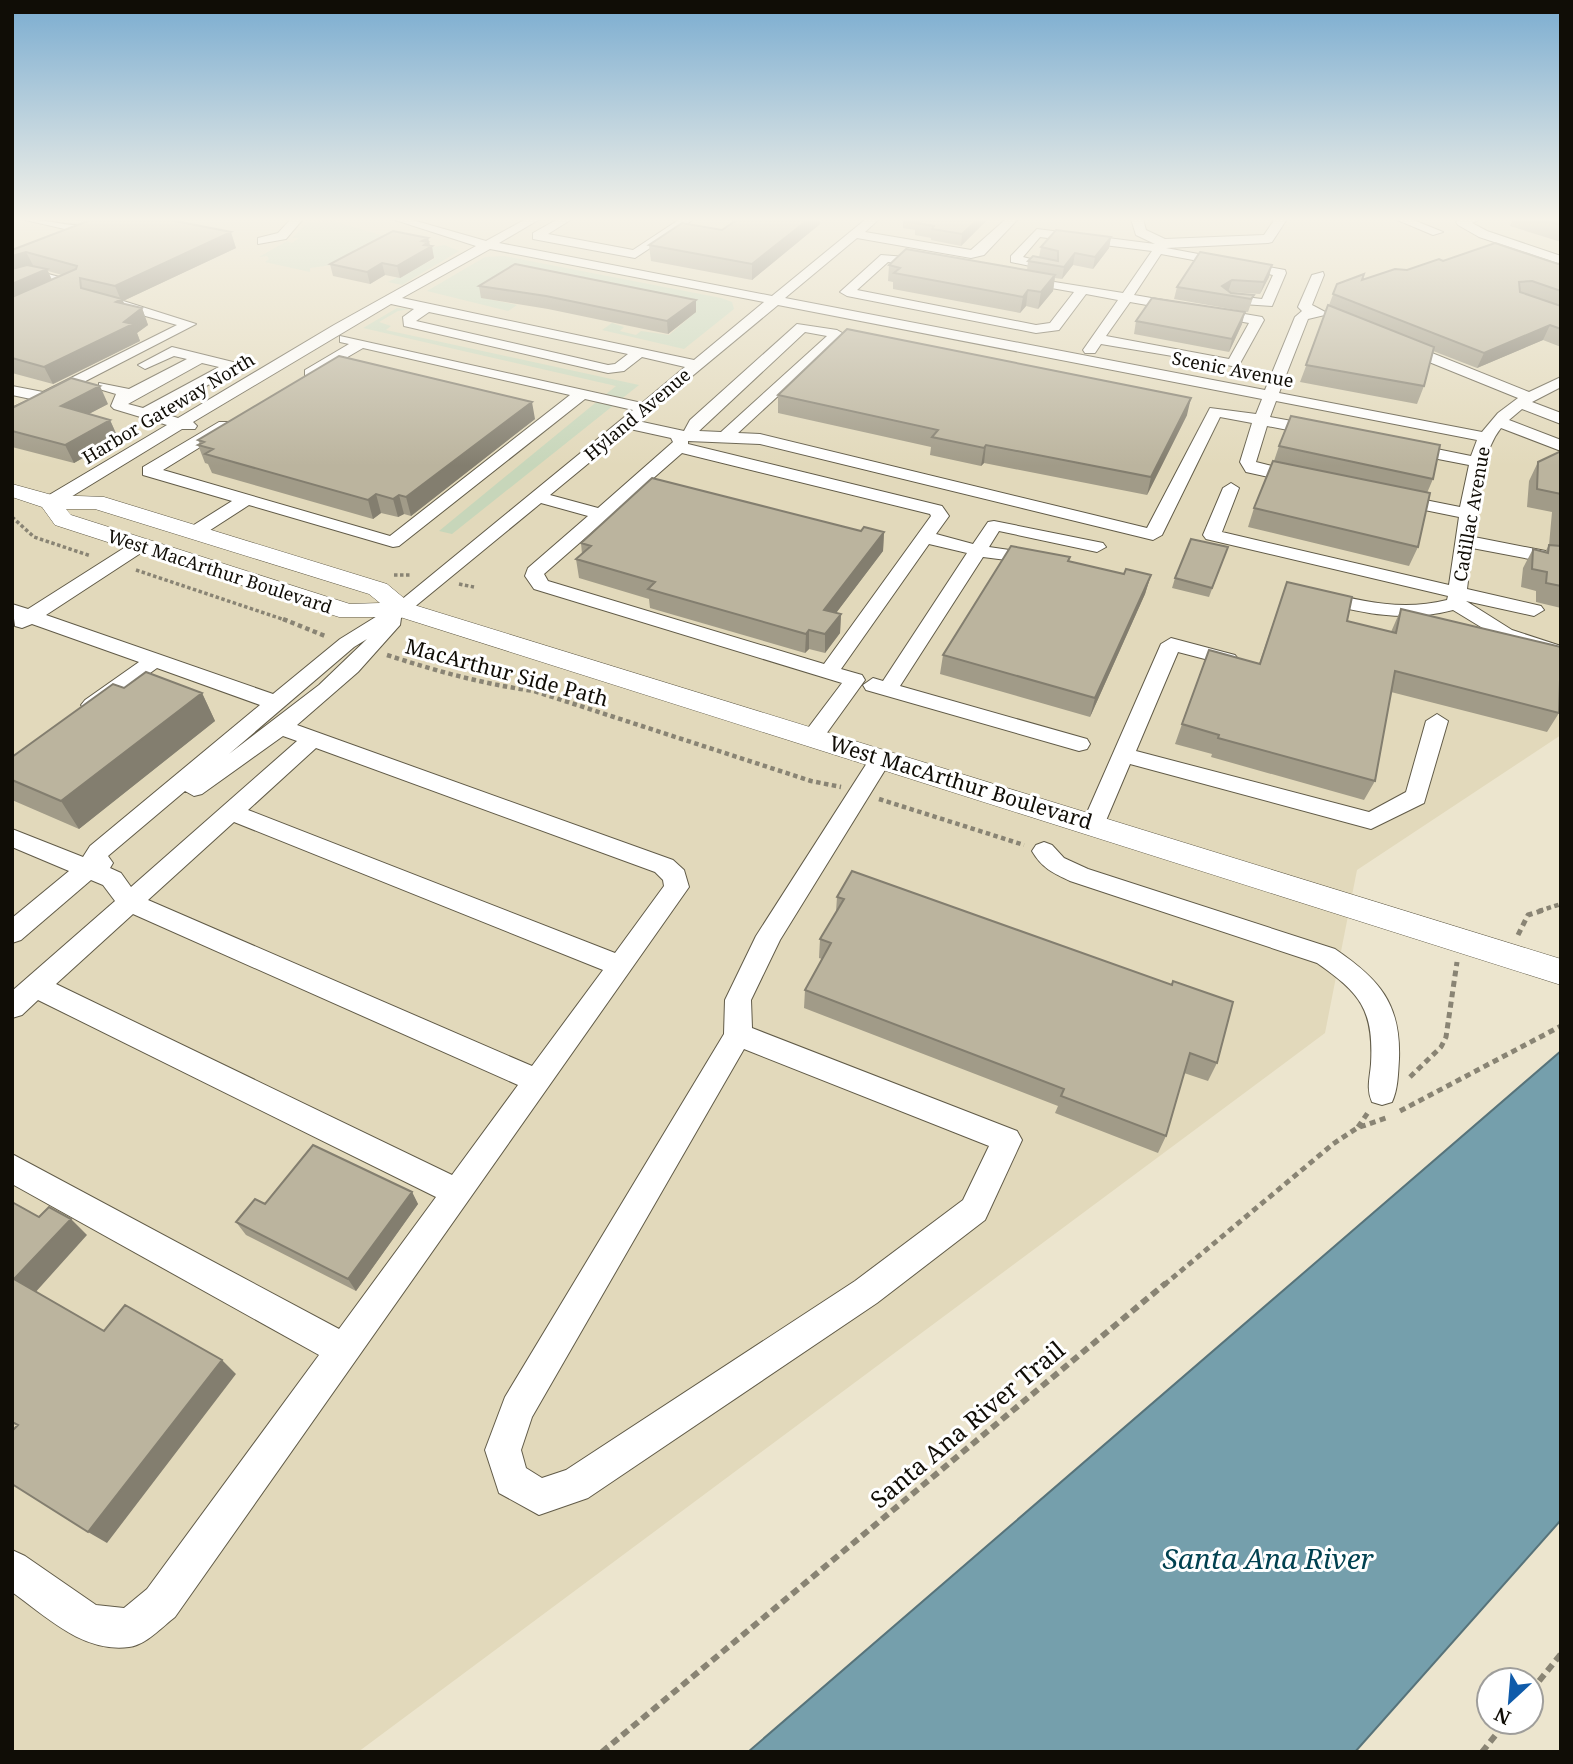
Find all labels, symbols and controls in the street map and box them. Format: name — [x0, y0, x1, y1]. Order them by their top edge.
street label: Scenic Avenue — [1170, 345, 1296, 393]
street label: Harbor Gateway North — [77, 347, 259, 469]
street label: Hyland Avenue — [579, 362, 695, 466]
street label: Cadillac Avenue — [1447, 444, 1495, 584]
street label: West MacArthur Boulevard — [105, 523, 335, 619]
street label: MacArthur Side Path — [402, 631, 612, 713]
street label: West MacArthur Boulevard — [826, 729, 1096, 835]
street label: Santa Ana River Trail — [863, 1332, 1072, 1515]
water label: Santa Ana River — [1162, 1539, 1374, 1577]
north arrow — [1475, 1666, 1545, 1736]
text: N — [1490, 1701, 1515, 1731]

